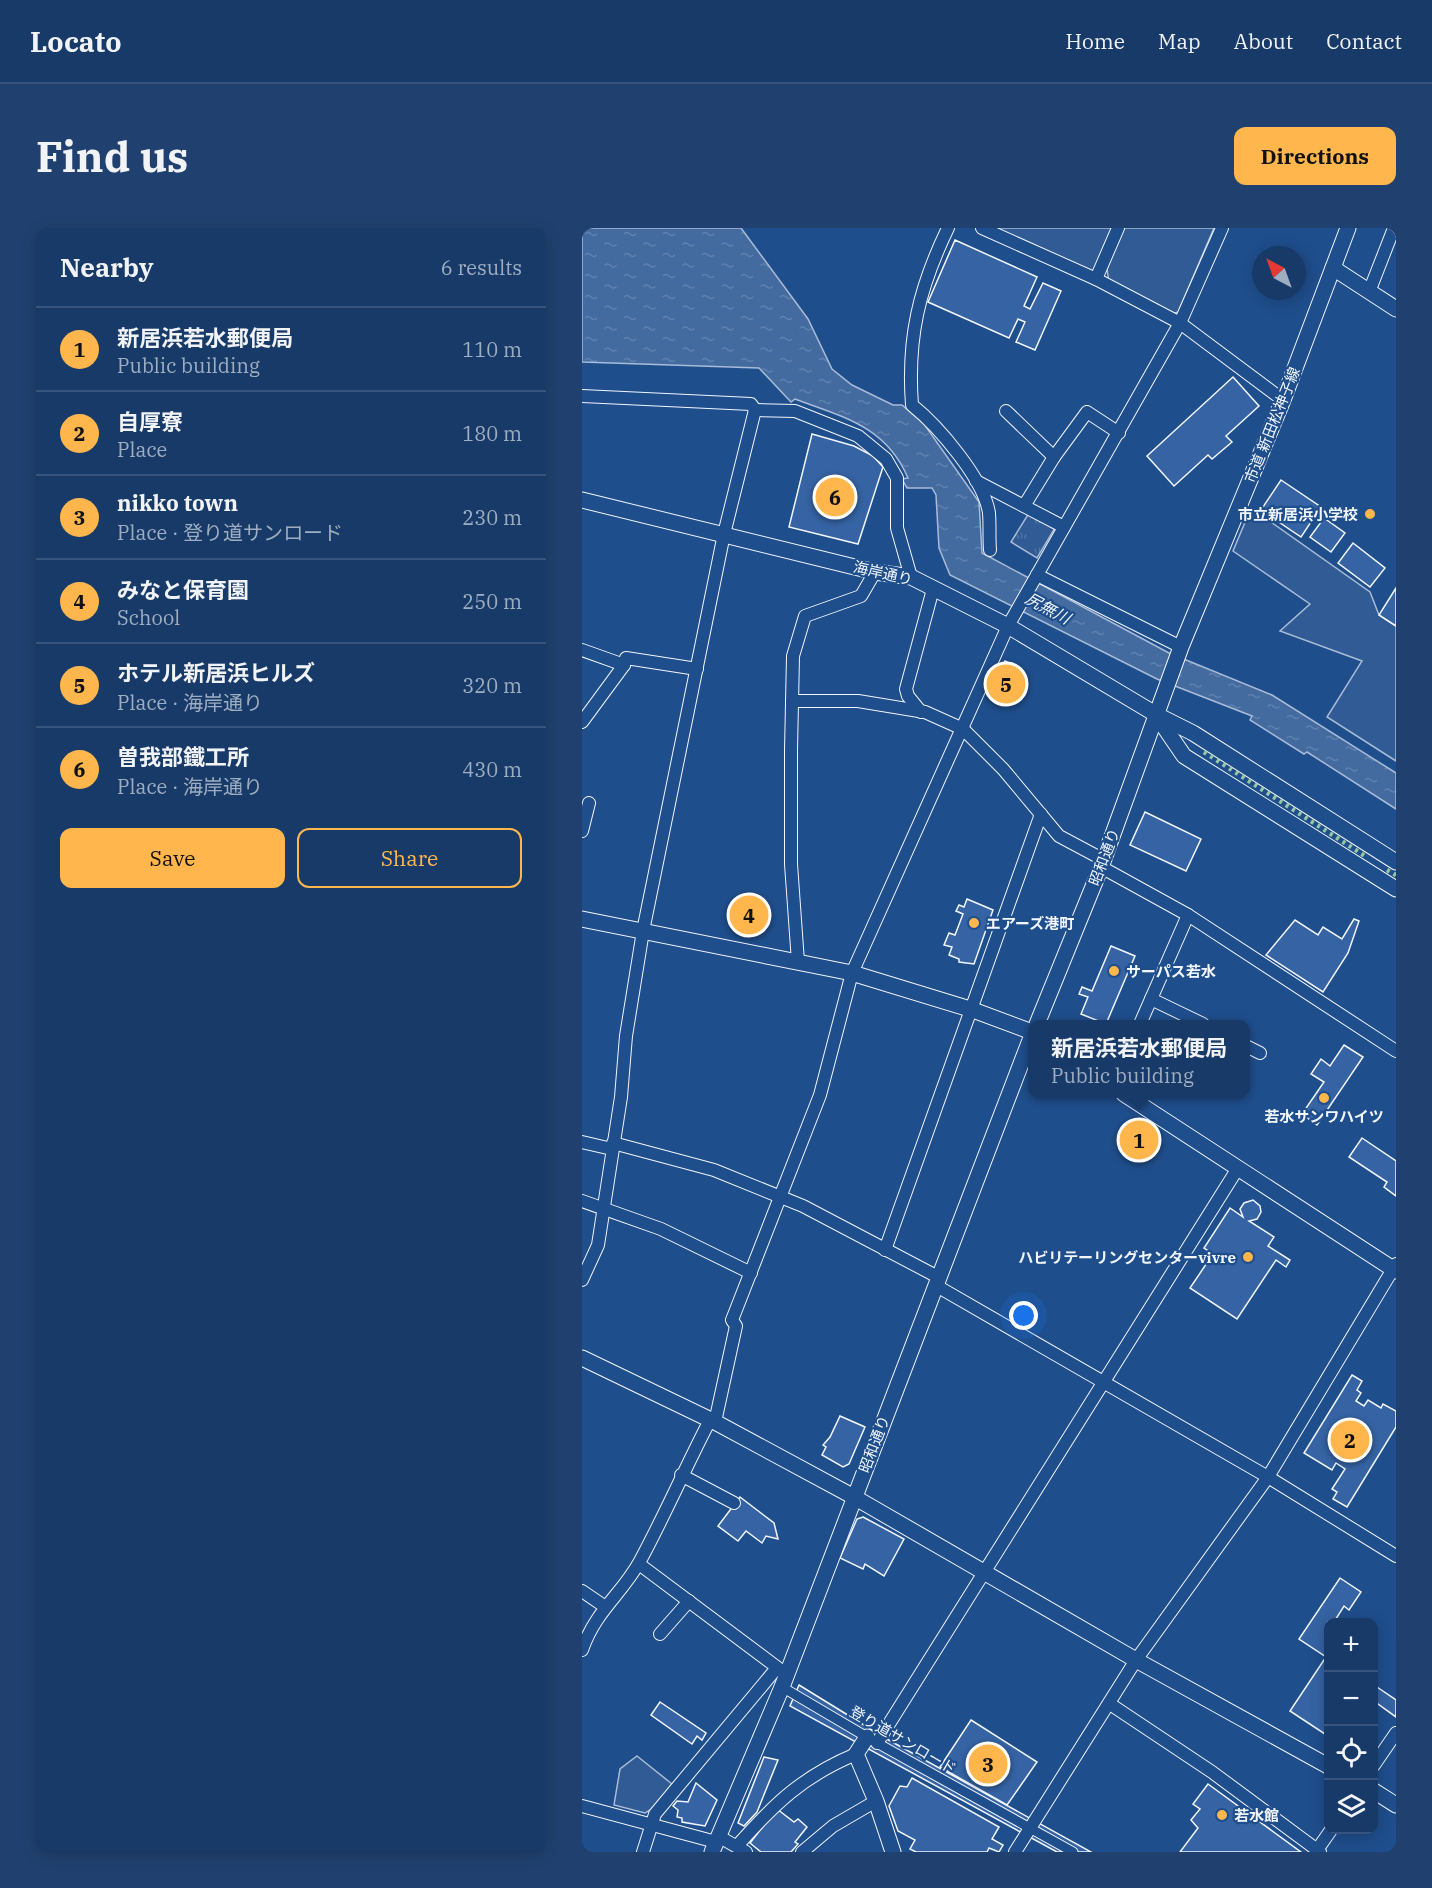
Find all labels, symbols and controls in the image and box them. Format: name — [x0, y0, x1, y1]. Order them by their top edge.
text: Locato — [30, 23, 122, 60]
text: Home — [1065, 27, 1125, 55]
text: Map — [1158, 27, 1201, 55]
text: About — [1234, 27, 1293, 55]
text: Contact — [1326, 27, 1402, 55]
button: Directions — [1234, 127, 1396, 185]
text: Find us — [36, 129, 188, 184]
north arrow — [1252, 246, 1306, 300]
text: Nearby — [60, 250, 154, 284]
text: 6 results — [441, 254, 522, 281]
text: 新居浜若水郵便局 — [117, 323, 293, 352]
text: 1 — [74, 336, 86, 363]
text: 110 m — [462, 336, 522, 363]
text: Public building — [117, 352, 260, 379]
street label: 市道 新田松神子線 — [1240, 364, 1304, 486]
text: 自厚寮 — [117, 407, 183, 436]
text: 2 — [74, 420, 86, 447]
text: 180 m — [462, 420, 522, 447]
text: Place — [117, 436, 167, 463]
pin: 6 — [816, 474, 854, 520]
text: nikko town — [117, 488, 238, 517]
text: 3 — [74, 504, 86, 531]
text: 230 m — [462, 504, 522, 531]
place label: 市立新居浜小学校 — [1238, 505, 1358, 524]
marker: 市立新居浜小学校 — [1363, 507, 1377, 521]
text: Place · 登り道サンロード — [117, 519, 343, 546]
street label: 海岸通り — [852, 557, 914, 589]
text: みなと保育園 — [117, 575, 249, 604]
text: 4 — [74, 588, 86, 615]
text: 250 m — [462, 588, 522, 615]
water label: 尻無川 — [1022, 588, 1076, 629]
text: School — [117, 604, 180, 631]
text: ホテル新居浜ヒルズ — [117, 658, 315, 687]
pin: 5 — [986, 662, 1026, 706]
text: 5 — [74, 672, 86, 699]
text: 320 m — [462, 672, 522, 699]
text: Place · 海岸通り — [117, 689, 263, 716]
text: 曽我部鐵工所 — [117, 742, 249, 771]
text: 6 — [74, 756, 86, 783]
text: 430 m — [462, 756, 522, 783]
text: Place · 海岸通り — [117, 773, 263, 800]
street label: 昭和通り — [1084, 826, 1124, 888]
button: Save — [60, 828, 285, 888]
button: Share — [297, 828, 522, 888]
pin: 4 — [730, 892, 768, 938]
place label: エアーズ港町 — [986, 914, 1074, 933]
marker: エアーズ港町 — [967, 916, 981, 930]
place label: サーパス若水 — [1126, 962, 1216, 981]
marker: サーパス若水 — [1107, 964, 1121, 978]
popup — [1028, 1020, 1250, 1098]
text: 新居浜若水郵便局 — [1051, 1033, 1227, 1062]
text: Public building — [1051, 1062, 1194, 1089]
marker: 若水サンワハイツ — [1317, 1091, 1331, 1105]
place label: 若水サンワハイツ — [1264, 1107, 1384, 1126]
pin: 1 — [1120, 1118, 1158, 1162]
place label: ハビリテーリングセンターvivre — [1018, 1248, 1236, 1267]
marker: ハビリテーリングセンターvivre — [1241, 1250, 1255, 1264]
your location — [1009, 1301, 1038, 1330]
street label: 昭和通り — [854, 1413, 894, 1475]
pin: 2 — [1330, 1418, 1370, 1462]
map controls — [1324, 1618, 1378, 1834]
button: + — [1324, 1618, 1378, 1672]
button: − — [1324, 1672, 1378, 1726]
street label: 登り道サンロード — [846, 1702, 960, 1778]
button: locate — [1324, 1726, 1378, 1780]
pin: 3 — [968, 1742, 1008, 1786]
button: layers — [1324, 1780, 1378, 1834]
place label: 若水館 — [1234, 1806, 1279, 1825]
marker: 若水館 — [1215, 1808, 1229, 1822]

